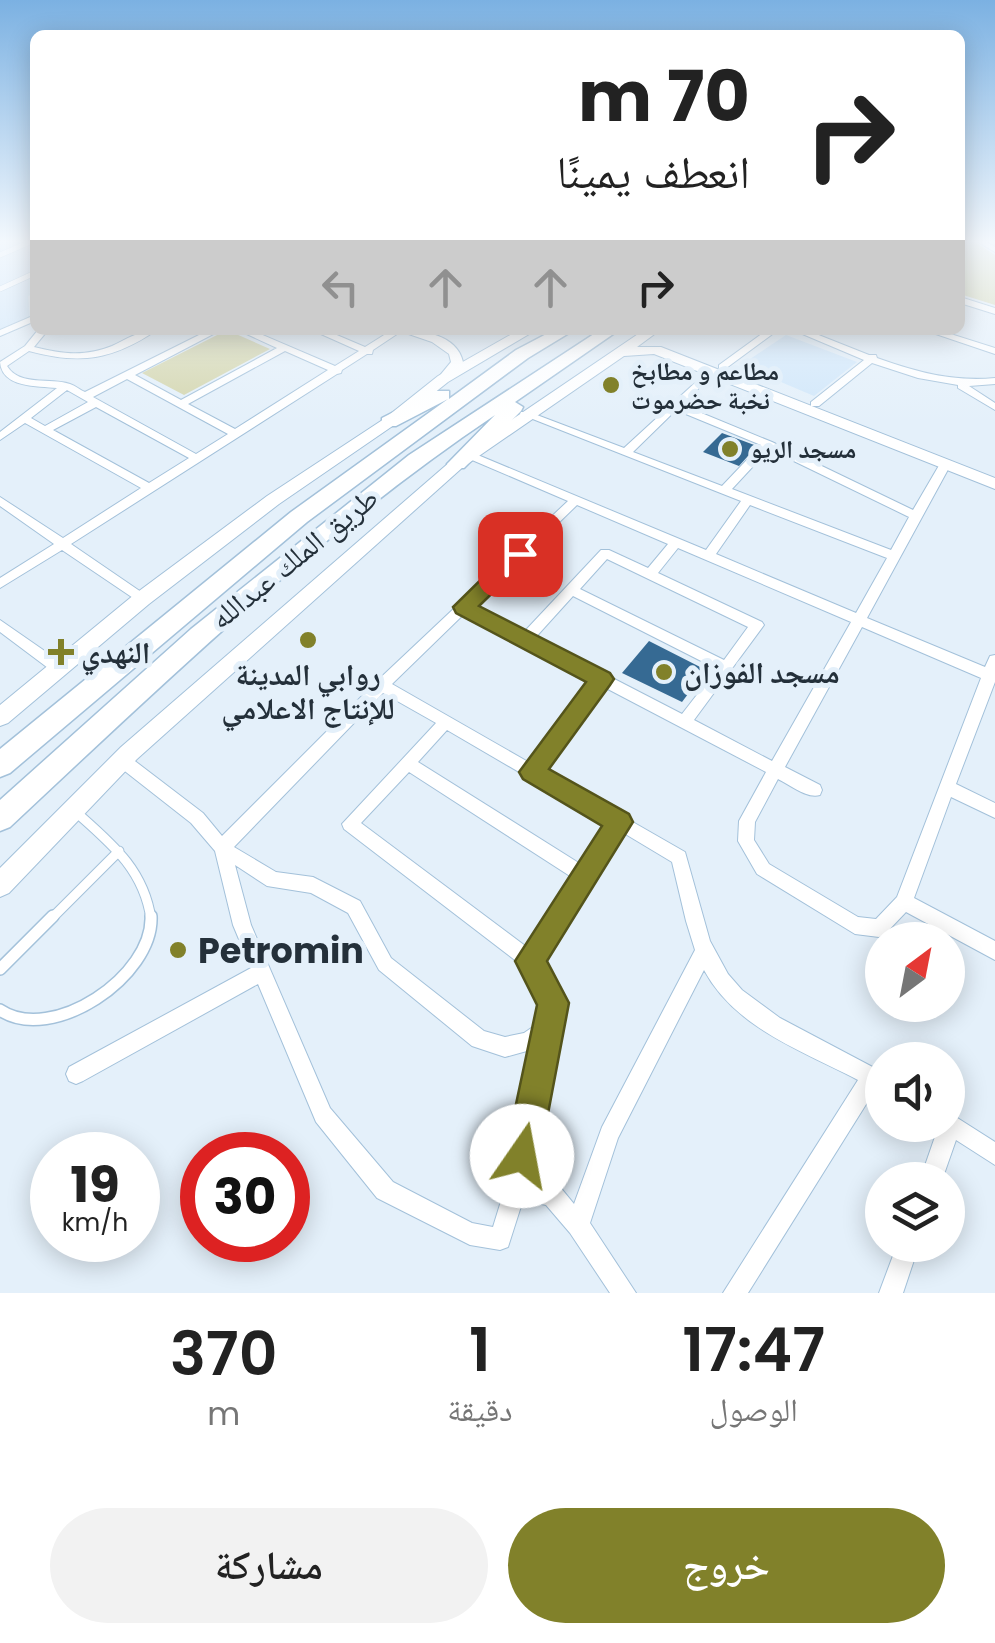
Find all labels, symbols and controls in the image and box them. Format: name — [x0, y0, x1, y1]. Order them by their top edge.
text: 70 m — [578, 47, 750, 146]
icon: right — [785, 70, 915, 200]
text: انعطف يمينًا — [556, 141, 750, 204]
icon: left — [313, 260, 368, 315]
icon: ahead — [418, 260, 473, 315]
icon: ahead — [523, 260, 578, 315]
icon: right — [628, 260, 683, 315]
place label: مطاعم و مطابخ نخبة حضرموت — [631, 354, 779, 418]
marker: مطاعم و مطابخ نخبة حضرموت — [600, 374, 622, 396]
place label: مسجد الريو — [750, 432, 856, 467]
marker: مسجد الريو — [719, 438, 741, 460]
street label: طريق الملك عبدالله — [201, 477, 387, 639]
pin — [478, 512, 563, 597]
icon: arrive — [493, 527, 548, 582]
marker: روابي المدينة للإنتاج الاعلامي — [297, 629, 319, 651]
place label: النهدي — [81, 631, 150, 676]
marker: النهدي — [50, 641, 72, 663]
place label: مسجد الفوزان — [684, 651, 840, 694]
place label: روابي المدينة للإنتاج الاعلامي — [221, 653, 395, 732]
marker: مسجد الفوزان — [653, 661, 675, 683]
north arrow — [865, 922, 965, 1022]
map controls — [865, 922, 965, 1262]
place label: Petromin — [198, 926, 364, 975]
marker: Petromin — [167, 939, 189, 961]
button: sound — [865, 1042, 965, 1142]
position arrow — [470, 1104, 574, 1208]
speed limit sign: 30 — [180, 1132, 310, 1262]
text: 19 — [70, 1149, 120, 1220]
button: layers — [865, 1162, 965, 1262]
text: km/h — [62, 1205, 128, 1240]
text: 1 — [469, 1308, 491, 1392]
text: 17:47 — [682, 1308, 825, 1392]
text: 370 — [170, 1312, 277, 1396]
text: دقيقة — [447, 1387, 512, 1432]
text: الوصول — [709, 1387, 798, 1432]
text: m — [207, 1391, 240, 1436]
button: مشاركة — [50, 1508, 488, 1623]
button: خروج — [508, 1508, 945, 1623]

